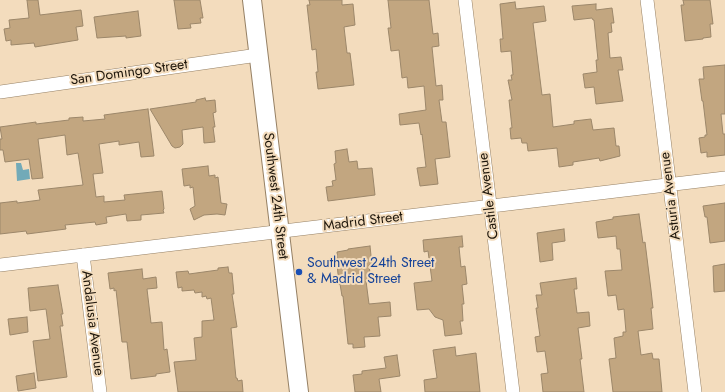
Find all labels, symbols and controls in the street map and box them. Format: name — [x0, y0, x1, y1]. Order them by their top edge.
street label: San Domingo Street — [69, 56, 189, 90]
street label: Southwest 24th Street — [259, 132, 291, 260]
street label: Asturia Avenue — [657, 151, 685, 241]
street label: Castile Avenue — [475, 152, 503, 240]
street label: Madrid Street — [322, 209, 404, 235]
place label: Southwest 24th Street & Madrid Street — [307, 256, 434, 288]
marker: Southwest 24th Street & Madrid Street — [294, 267, 304, 277]
street label: Andalusia Avenue — [77, 270, 107, 376]

